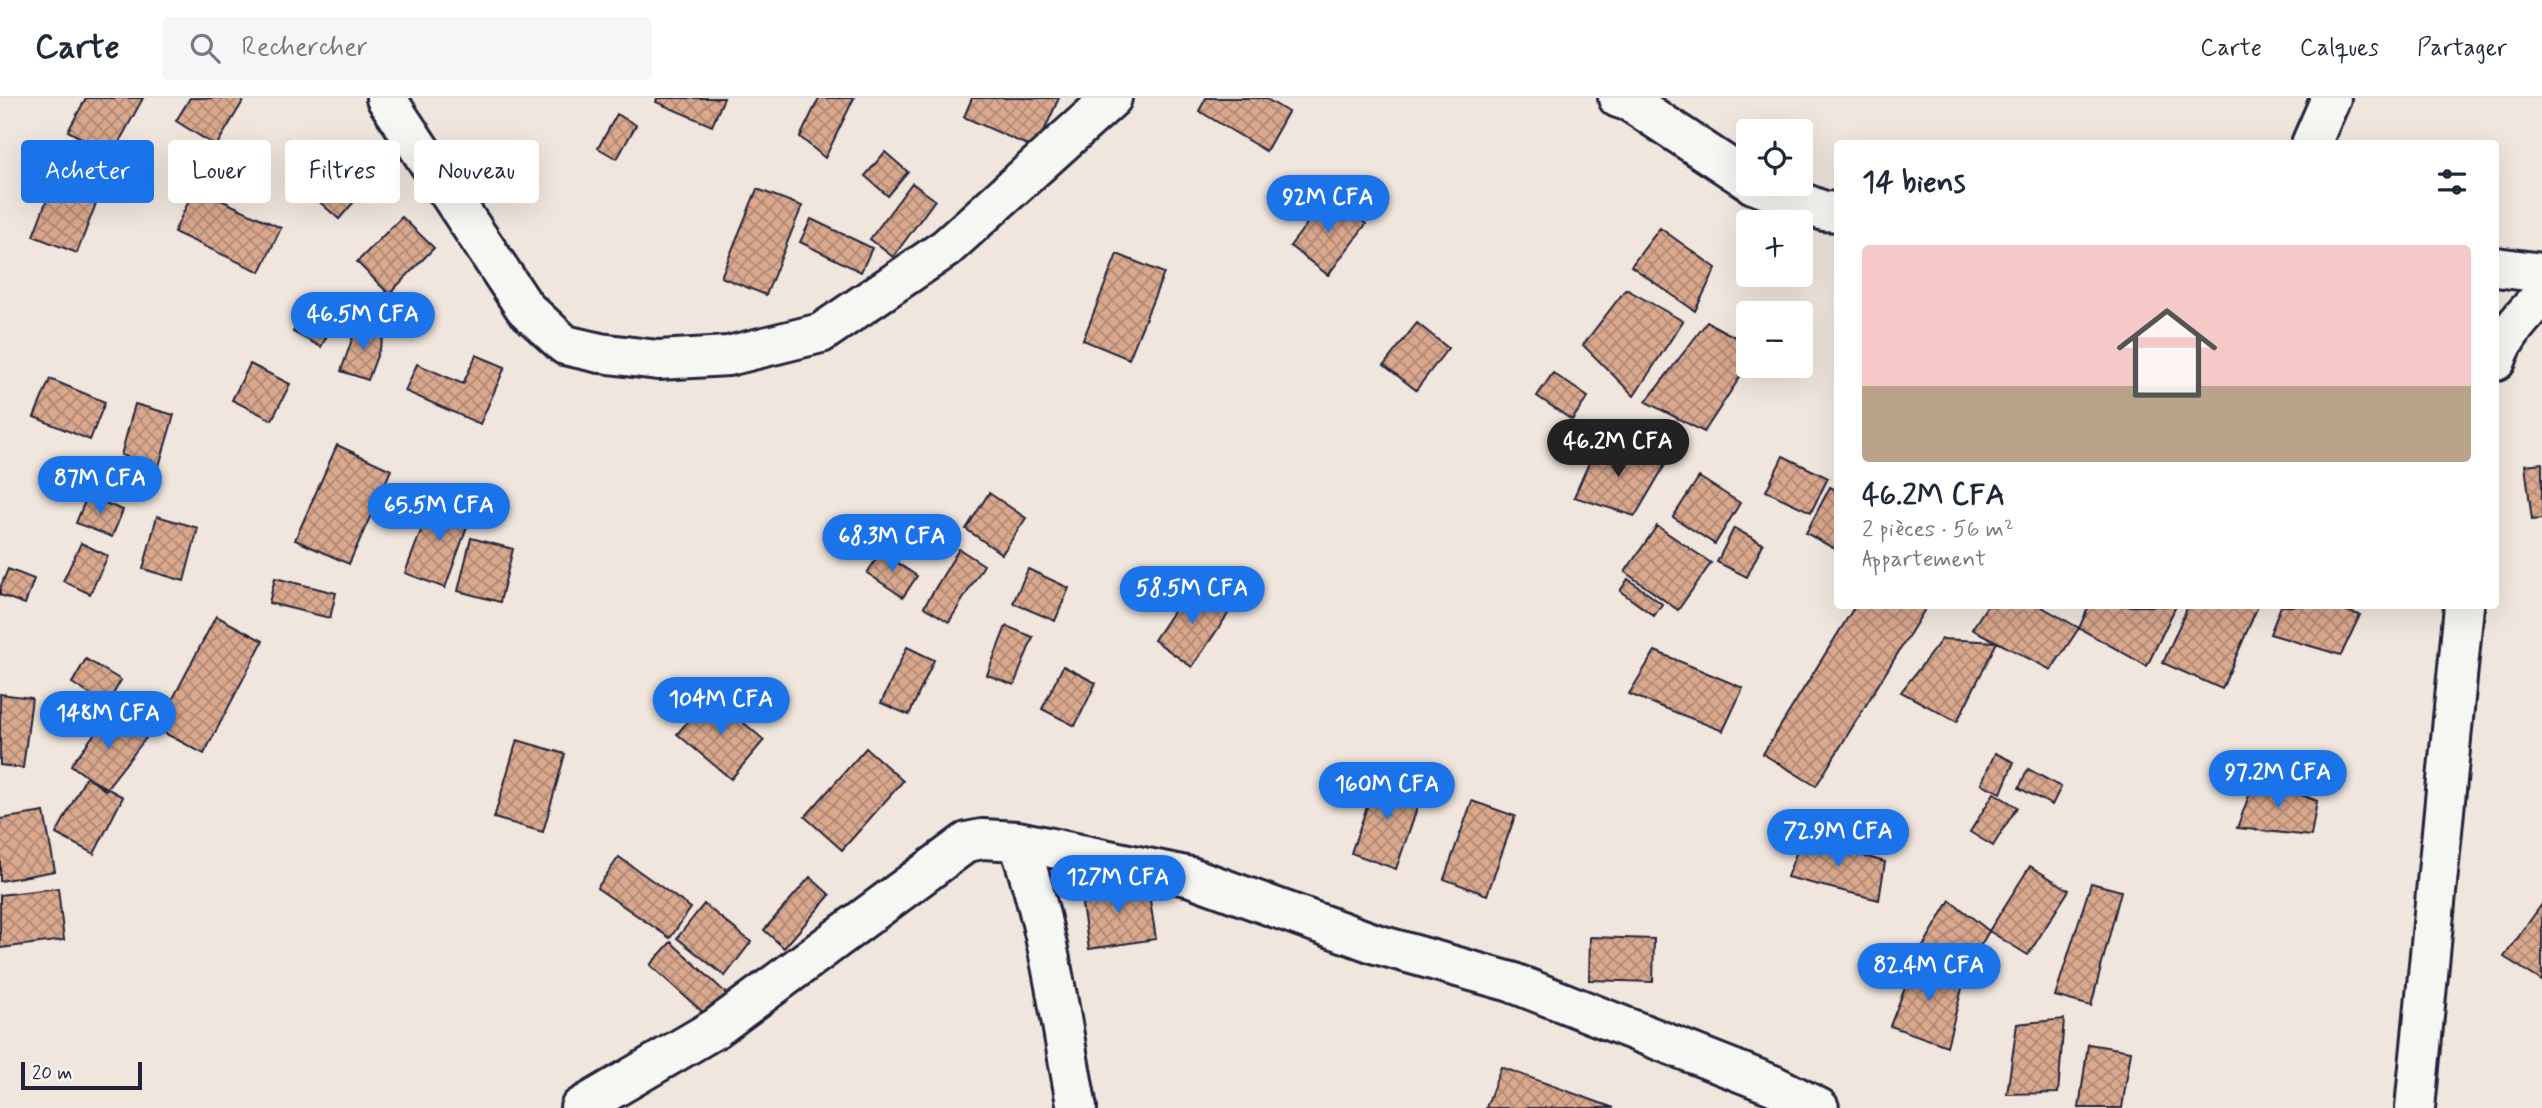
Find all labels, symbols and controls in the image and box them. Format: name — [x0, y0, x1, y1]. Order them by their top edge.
search box — [162, 17, 652, 80]
text: Carte — [35, 26, 120, 70]
icon: search — [186, 29, 224, 67]
text: Rechercher — [242, 31, 368, 65]
text: Carte — [2200, 33, 2262, 64]
text: Calques — [2300, 33, 2379, 64]
text: Partager — [2417, 33, 2507, 64]
map controls — [1736, 119, 1813, 378]
button: locate — [1736, 119, 1813, 196]
chip: Acheter — [21, 140, 154, 203]
chip: Louer — [168, 140, 271, 203]
chip: Filtres — [285, 140, 400, 203]
chip: Nouveau — [414, 140, 539, 203]
text: 14 biens — [1862, 163, 1966, 202]
icon: filters — [2433, 163, 2471, 201]
pin: 92M CFA — [1263, 176, 1393, 235]
text: 92M CFA — [1283, 183, 1373, 213]
button: + — [1736, 210, 1813, 287]
icon: home — [2104, 290, 2230, 416]
pin: 46.5M CFA — [283, 292, 443, 352]
text: 46.5M CFA — [307, 300, 419, 330]
button: − — [1736, 301, 1813, 378]
pin: 46.2M CFA — [1538, 420, 1698, 479]
text: 46.2M CFA — [1563, 427, 1673, 457]
pin: 87M CFA — [35, 456, 165, 516]
text: 87M CFA — [54, 464, 146, 494]
text: 46.2M CFA — [1862, 476, 2005, 515]
pin: 65.5M CFA — [359, 484, 519, 543]
text: 65.5M CFA — [384, 491, 494, 521]
pin: 68.3M CFA — [812, 514, 972, 574]
text: 2 pièces · 56 m² — [1862, 515, 2014, 545]
text: 68.3M CFA — [838, 522, 946, 552]
text: Appartement — [1862, 545, 1986, 575]
pin: 58.5M CFA — [1112, 566, 1272, 626]
text: 58.5M CFA — [1136, 574, 1248, 604]
pin: 104M CFA — [649, 678, 793, 737]
text: 104M CFA — [669, 685, 773, 715]
pin: 148M CFA — [36, 692, 180, 751]
text: 148M CFA — [56, 699, 160, 729]
pin: 97.2M CFA — [2198, 750, 2358, 810]
text: 97.2M CFA — [2225, 758, 2331, 788]
pin: 160M CFA — [1315, 762, 1459, 822]
text: 160M CFA — [1335, 770, 1439, 800]
pin: 72.9M CFA — [1758, 810, 1918, 869]
text: 72.9M CFA — [1783, 817, 1893, 847]
pin: 127M CFA — [1046, 856, 1190, 915]
text: 127M CFA — [1067, 863, 1169, 893]
pin: 82.4M CFA — [1849, 944, 2009, 1003]
text: 82.4M CFA — [1874, 951, 1984, 981]
scale bar — [21, 1059, 142, 1091]
text: 20 m — [32, 1061, 72, 1086]

